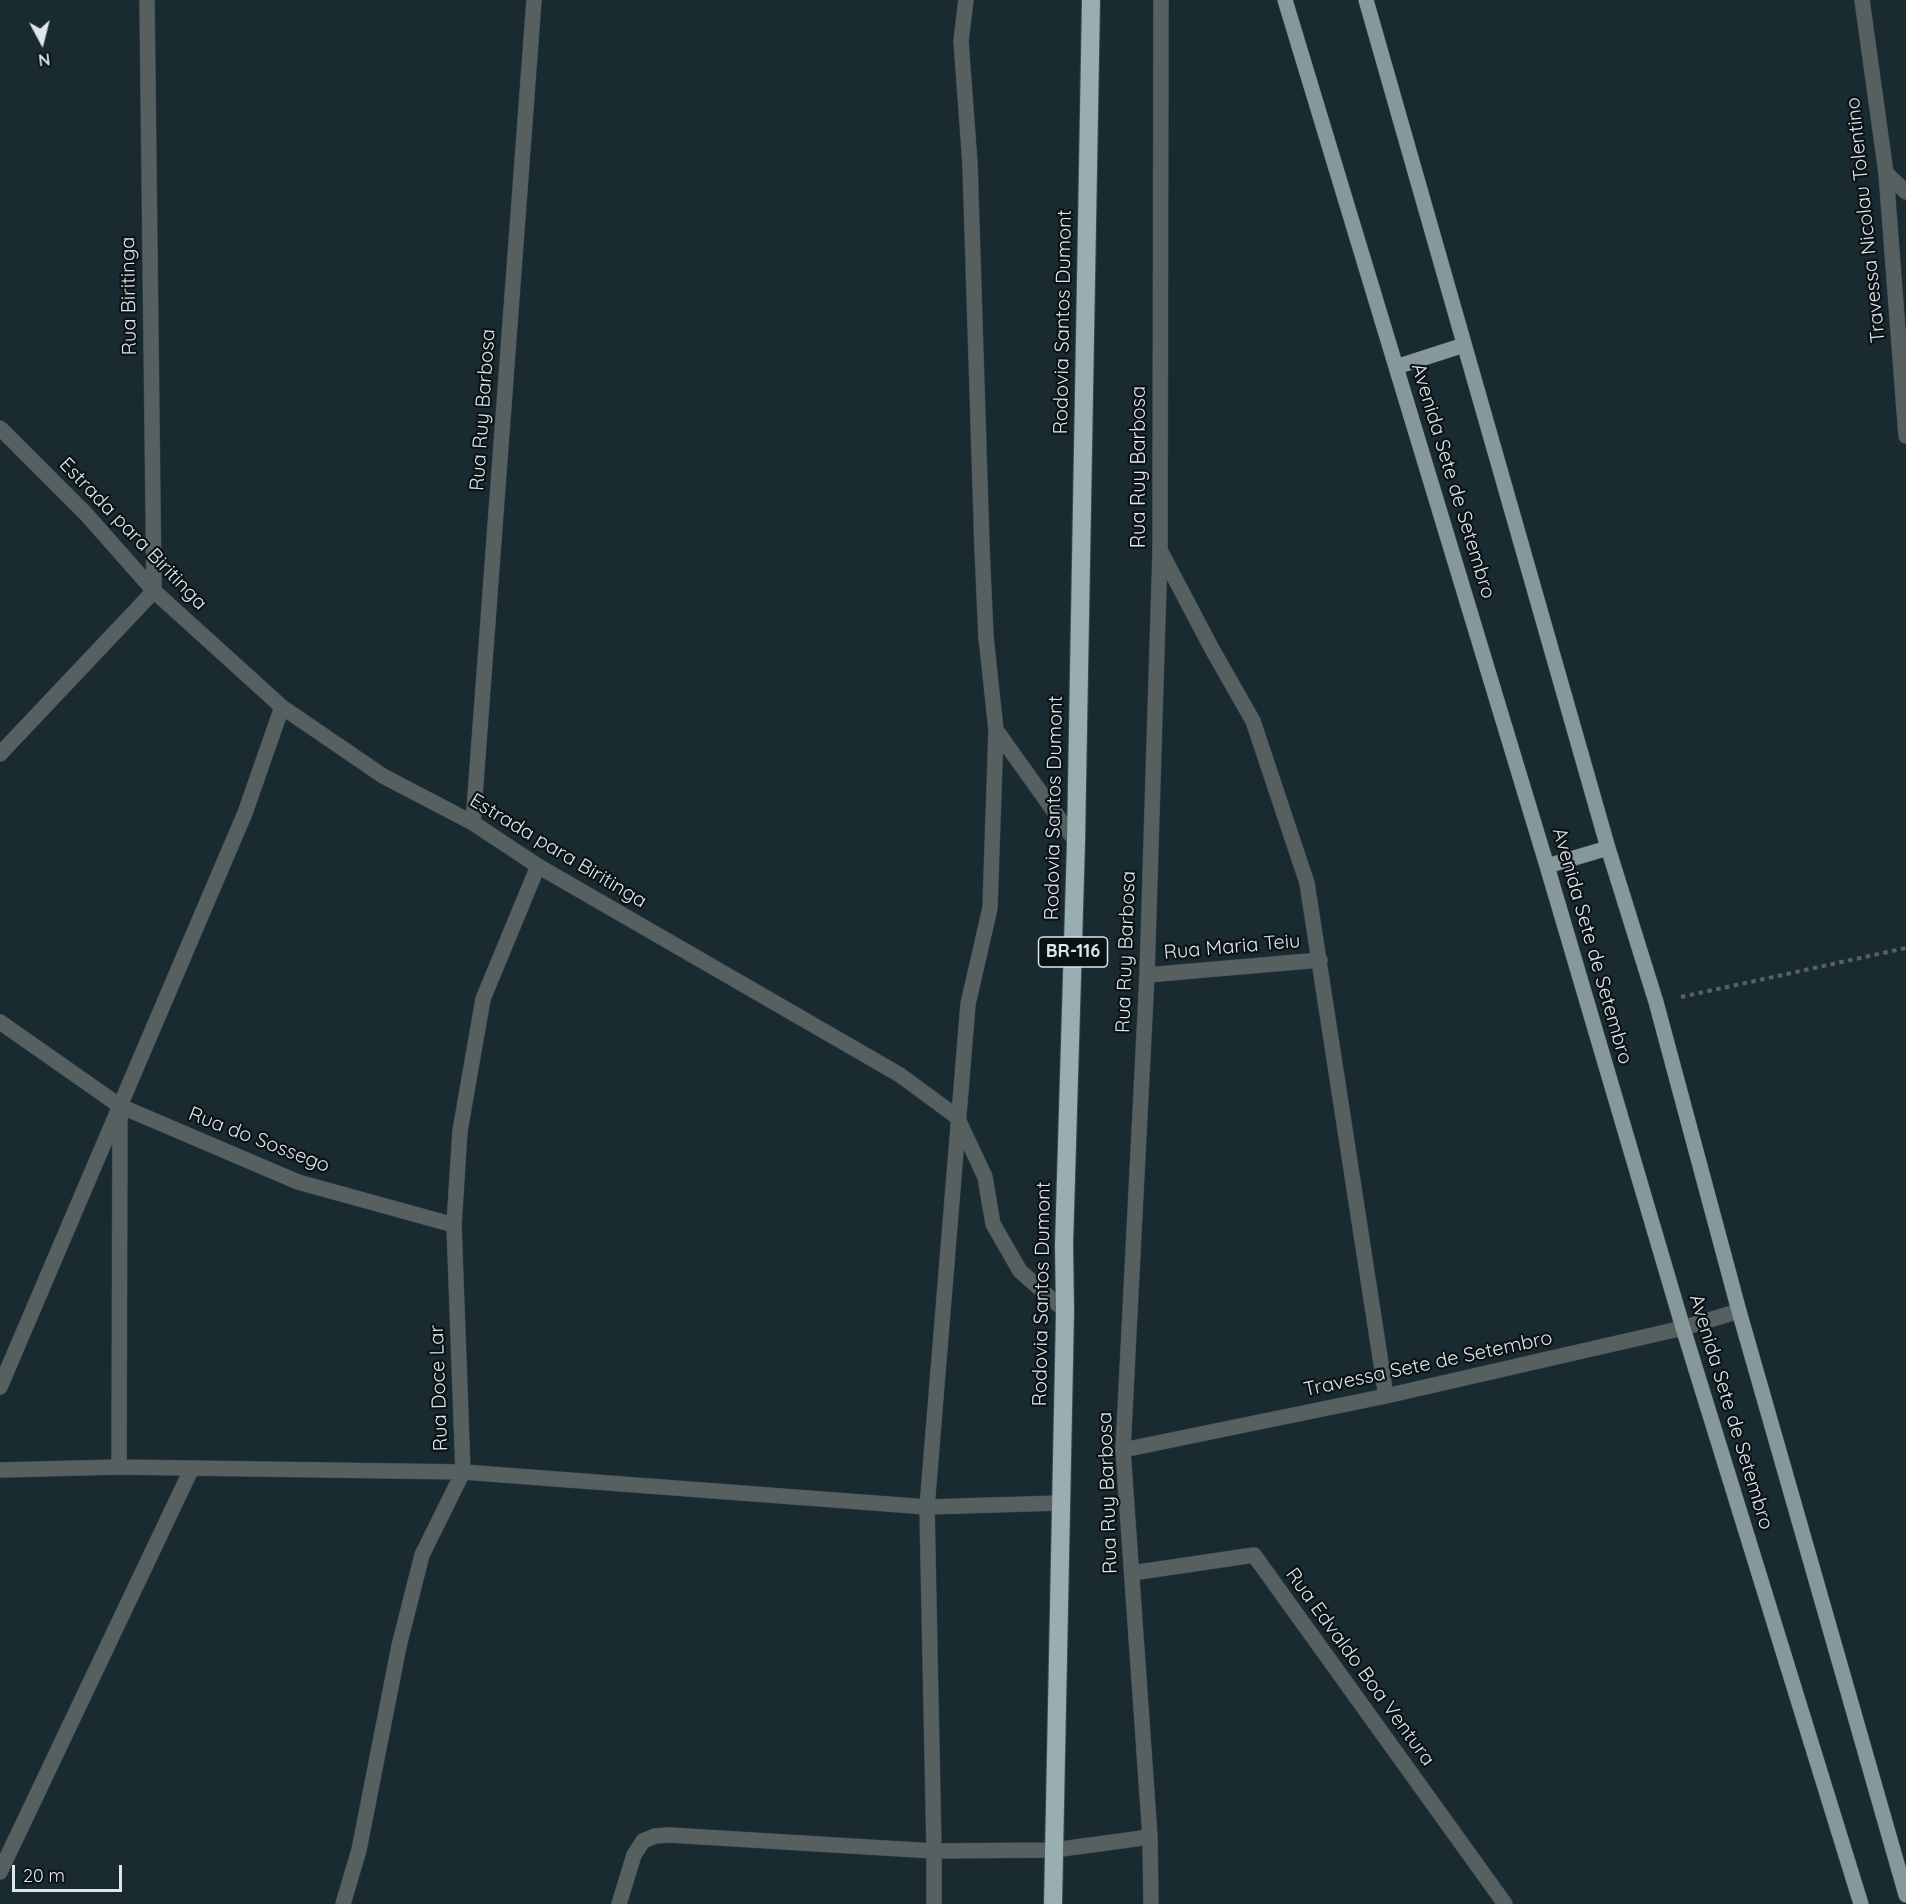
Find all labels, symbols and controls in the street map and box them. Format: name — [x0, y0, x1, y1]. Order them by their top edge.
north arrow — [12, 12, 72, 72]
text: N — [37, 49, 51, 71]
street label: Travessa Nicolau Tolentino — [1841, 96, 1891, 344]
street label: Rodovia Santos Dumont — [1049, 209, 1077, 435]
street label: Rua Biritinga — [116, 237, 142, 355]
street label: Rua Ruy Barbosa — [465, 328, 501, 492]
street label: Avenida Sete de Setembro — [1406, 360, 1500, 602]
street label: Rua Ruy Barbosa — [1127, 386, 1151, 548]
street label: Estrada para Biritinga — [54, 453, 212, 615]
street label: Rodovia Santos Dumont — [1040, 695, 1068, 921]
street label: Estrada para Biritinga — [465, 789, 651, 913]
street label: Avenida Sete de Setembro — [1547, 825, 1637, 1067]
street label: Rua Ruy Barbosa — [1111, 871, 1141, 1033]
street label: Rua Maria Teiu — [1163, 929, 1301, 965]
road number: BR-116 — [1038, 937, 1108, 967]
street label: Rua do Sossego — [185, 1102, 333, 1178]
street label: Rodovia Santos Dumont — [1028, 1181, 1056, 1407]
street label: Avenida Sete de Setembro — [1684, 1291, 1778, 1533]
street label: Rua Doce Lar — [425, 1324, 453, 1452]
street label: Travessa Sete de Setembro — [1301, 1326, 1555, 1402]
street label: Rua Ruy Barbosa — [1093, 1412, 1123, 1574]
street label: Rua Edvaldo Boa Ventura — [1280, 1564, 1440, 1770]
scale bar — [15, 1853, 124, 1891]
text: 20 m — [23, 1864, 65, 1887]

